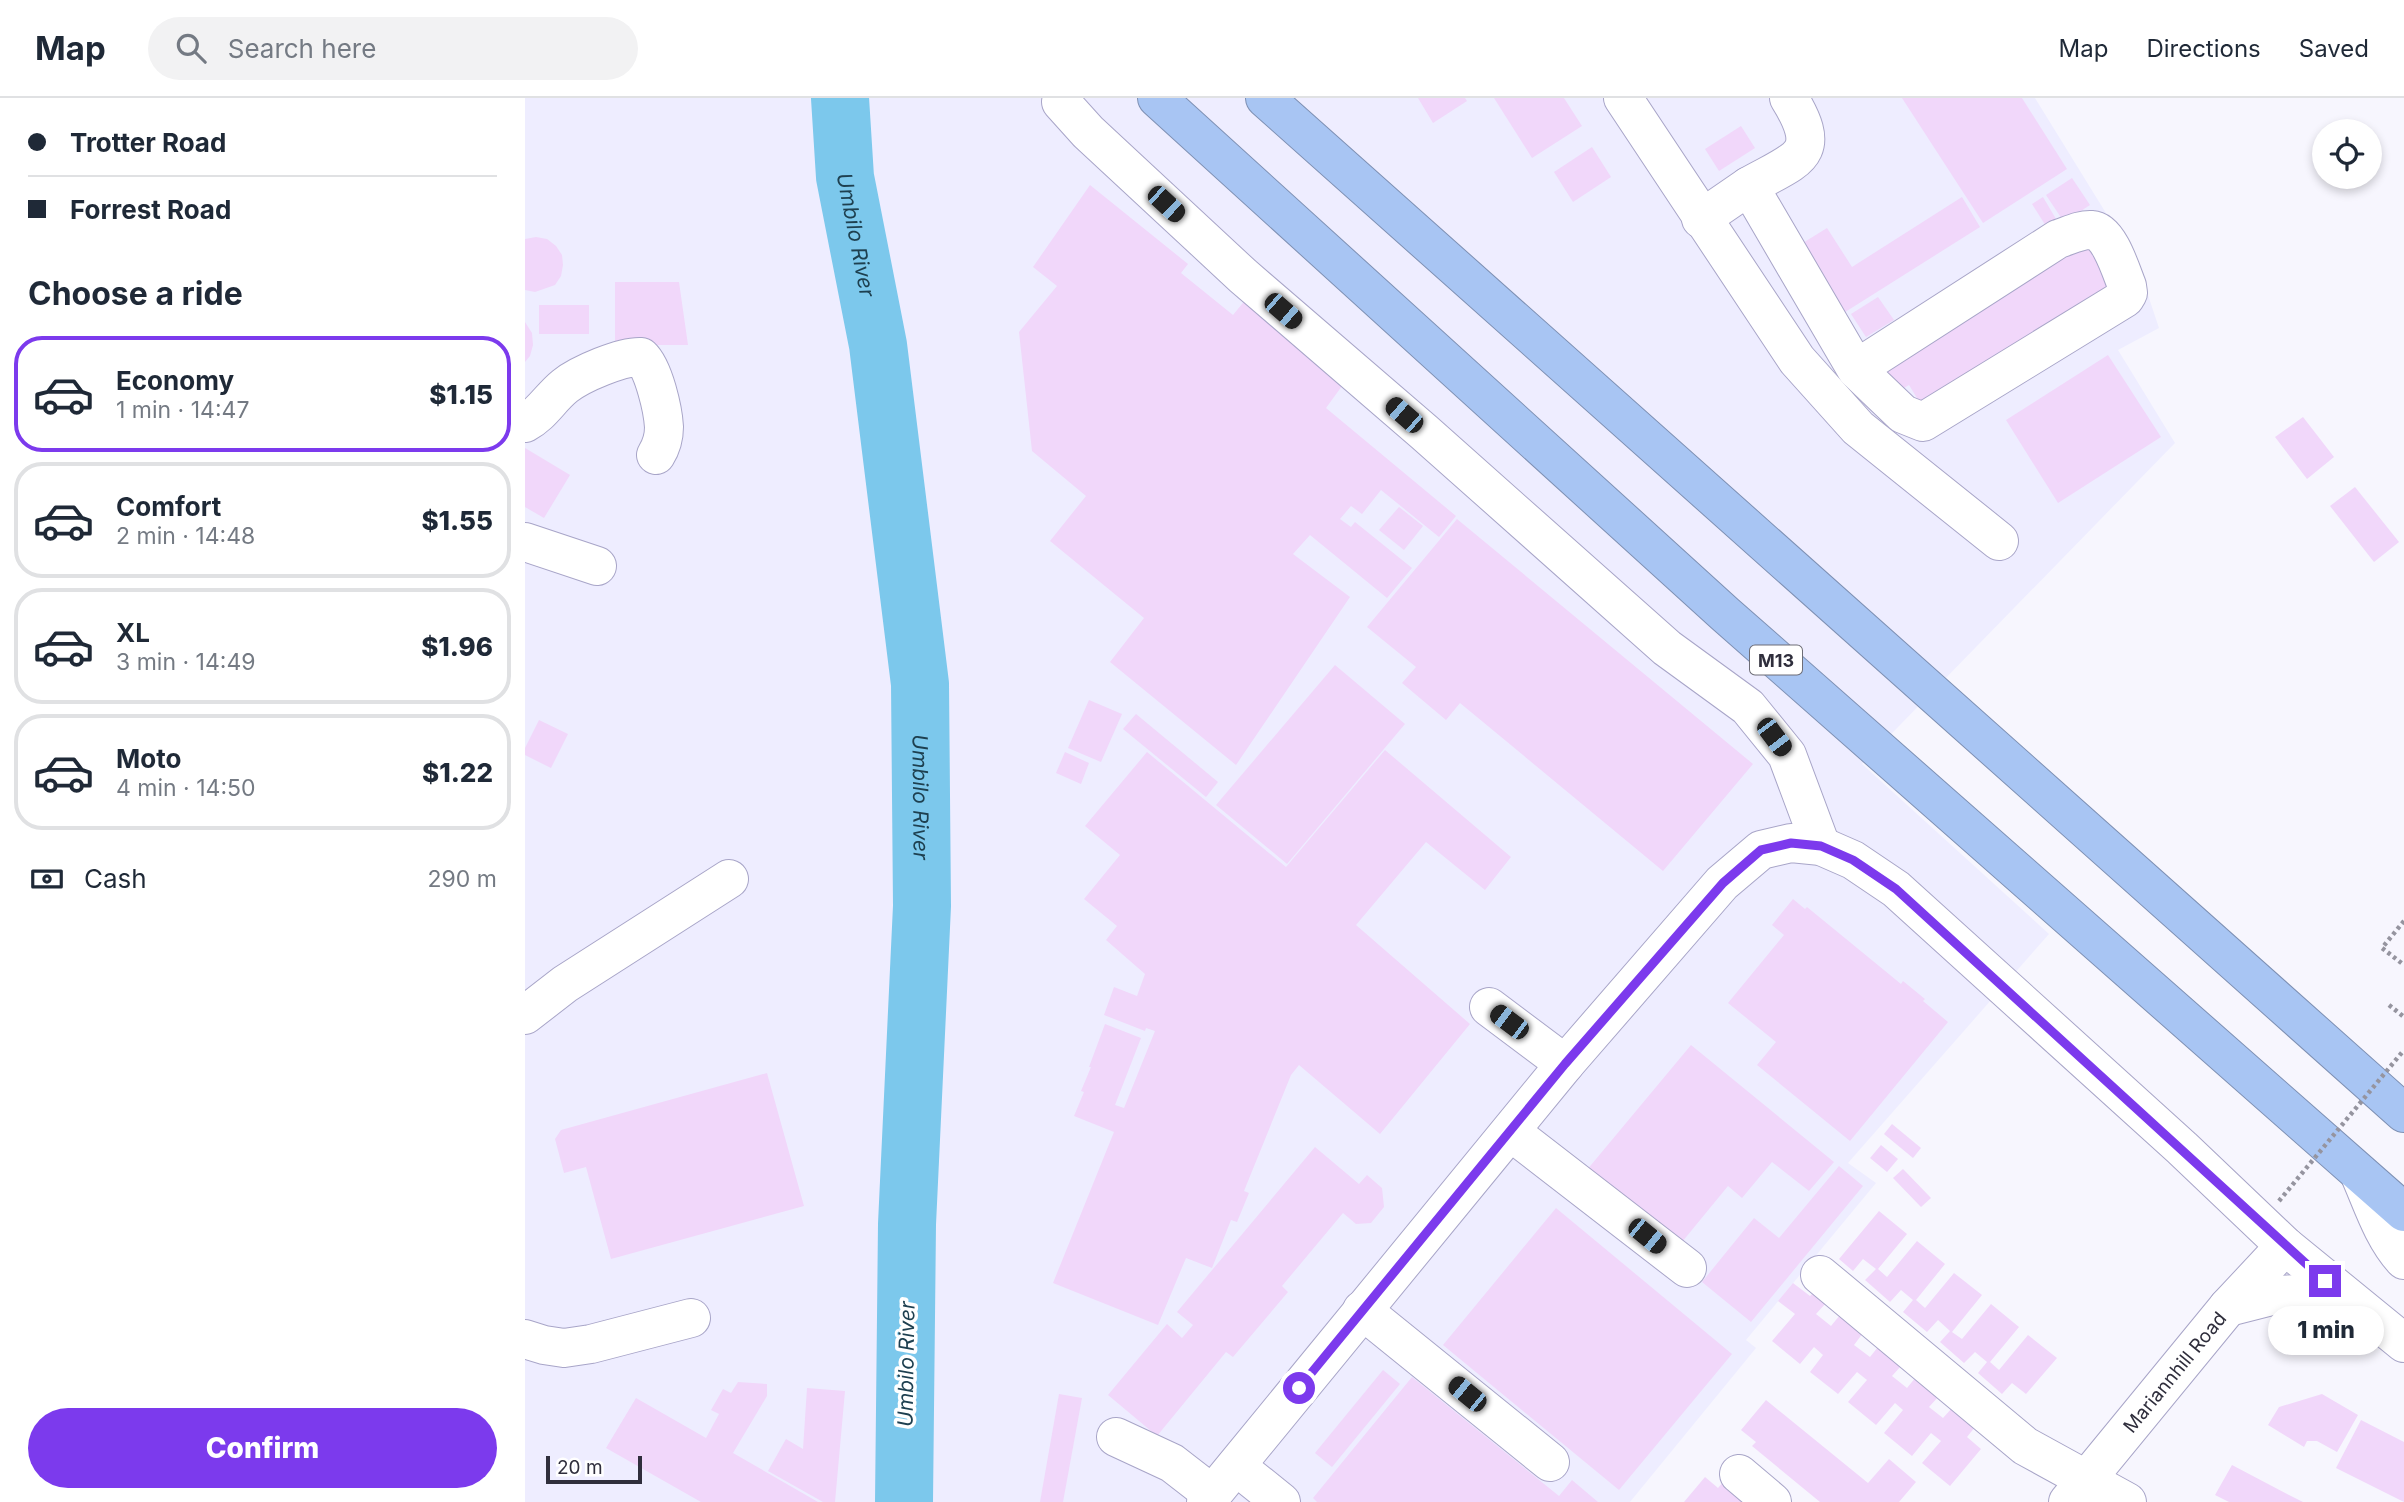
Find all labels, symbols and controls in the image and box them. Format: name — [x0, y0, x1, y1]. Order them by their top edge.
search box — [148, 17, 638, 80]
text: Map — [35, 28, 106, 68]
icon: search — [172, 29, 210, 67]
text: Search here — [228, 33, 376, 64]
text: Map — [2059, 34, 2108, 63]
text: Directions — [2146, 34, 2261, 63]
text: Saved — [2299, 34, 2369, 63]
map controls — [2312, 119, 2382, 189]
button: locate — [2312, 119, 2382, 189]
text: Trotter Road — [70, 127, 226, 158]
water label: Umbilo River — [832, 171, 881, 300]
car — [1144, 182, 1189, 226]
text: Forrest Road — [70, 194, 231, 225]
text: Choose a ride — [28, 274, 243, 313]
car — [1261, 289, 1306, 333]
icon: car — [32, 363, 95, 426]
text: Economy — [116, 365, 234, 396]
text: $1.15 — [429, 379, 493, 410]
car — [1382, 393, 1427, 437]
text: 1 min · 14:47 — [116, 396, 249, 424]
icon: car — [32, 489, 95, 552]
text: Comfort — [116, 491, 221, 522]
text: $1.55 — [421, 505, 493, 536]
text: 2 min · 14:48 — [116, 522, 255, 550]
icon: car — [32, 615, 95, 678]
text: XL — [116, 617, 150, 648]
text: $1.96 — [421, 631, 493, 662]
road number: M13 — [1750, 646, 1802, 674]
text: 3 min · 14:49 — [116, 648, 256, 676]
car — [1753, 714, 1796, 760]
water label: Umbilo River — [908, 734, 934, 861]
icon: car — [32, 741, 95, 804]
text: Moto — [116, 743, 181, 774]
text: $1.22 — [422, 757, 493, 788]
text: 4 min · 14:50 — [116, 774, 256, 802]
icon: cash — [28, 860, 66, 898]
text: Cash — [84, 863, 147, 894]
text: 290 m — [428, 865, 497, 893]
car — [1486, 1001, 1533, 1043]
car — [1625, 1215, 1670, 1257]
route end — [2309, 1265, 2341, 1297]
water label: Umbilo River — [892, 1300, 920, 1427]
callout: 1 min — [2267, 1306, 2383, 1354]
street label: Mariannhill Road — [2118, 1307, 2231, 1437]
text: 1 min — [2297, 1316, 2355, 1344]
route start — [1283, 1372, 1315, 1404]
car — [1445, 1373, 1490, 1415]
button: Confirm — [28, 1408, 497, 1488]
scale bar — [546, 1453, 642, 1485]
text: 20 m — [557, 1456, 603, 1479]

